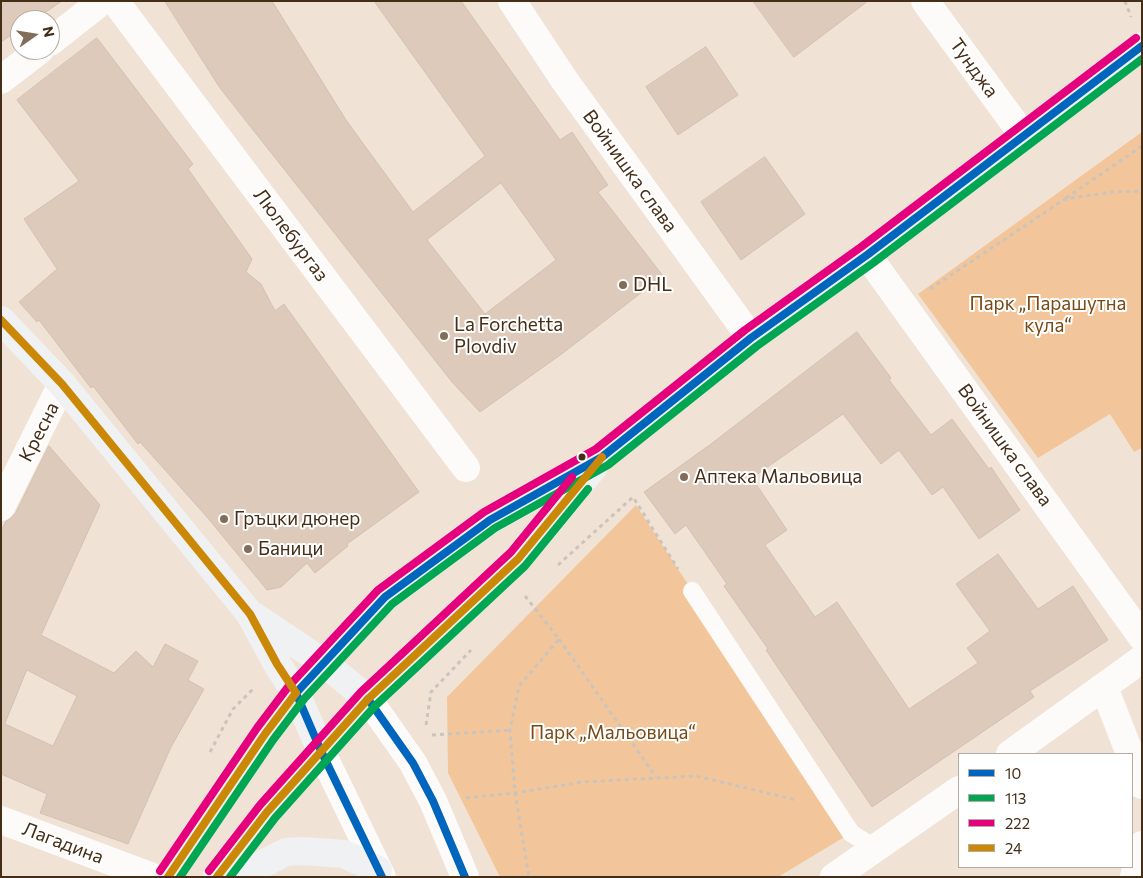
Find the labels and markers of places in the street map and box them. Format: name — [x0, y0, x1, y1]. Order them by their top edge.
place label: DHL — [633, 274, 672, 296]
marker: DHL — [617, 279, 629, 291]
place label: La Forchetta Plovdiv — [454, 314, 563, 358]
marker: La Forchetta Plovdiv — [438, 330, 450, 342]
unlabelled marker — [577, 452, 587, 462]
place label: Аптека Мальовица — [694, 466, 862, 488]
marker: Аптека Мальовица — [678, 471, 690, 483]
place label: Гръцки дюнер — [234, 508, 360, 530]
marker: Гръцки дюнер — [218, 513, 230, 525]
place label: Баници — [258, 538, 323, 560]
marker: Баници — [242, 543, 254, 555]

